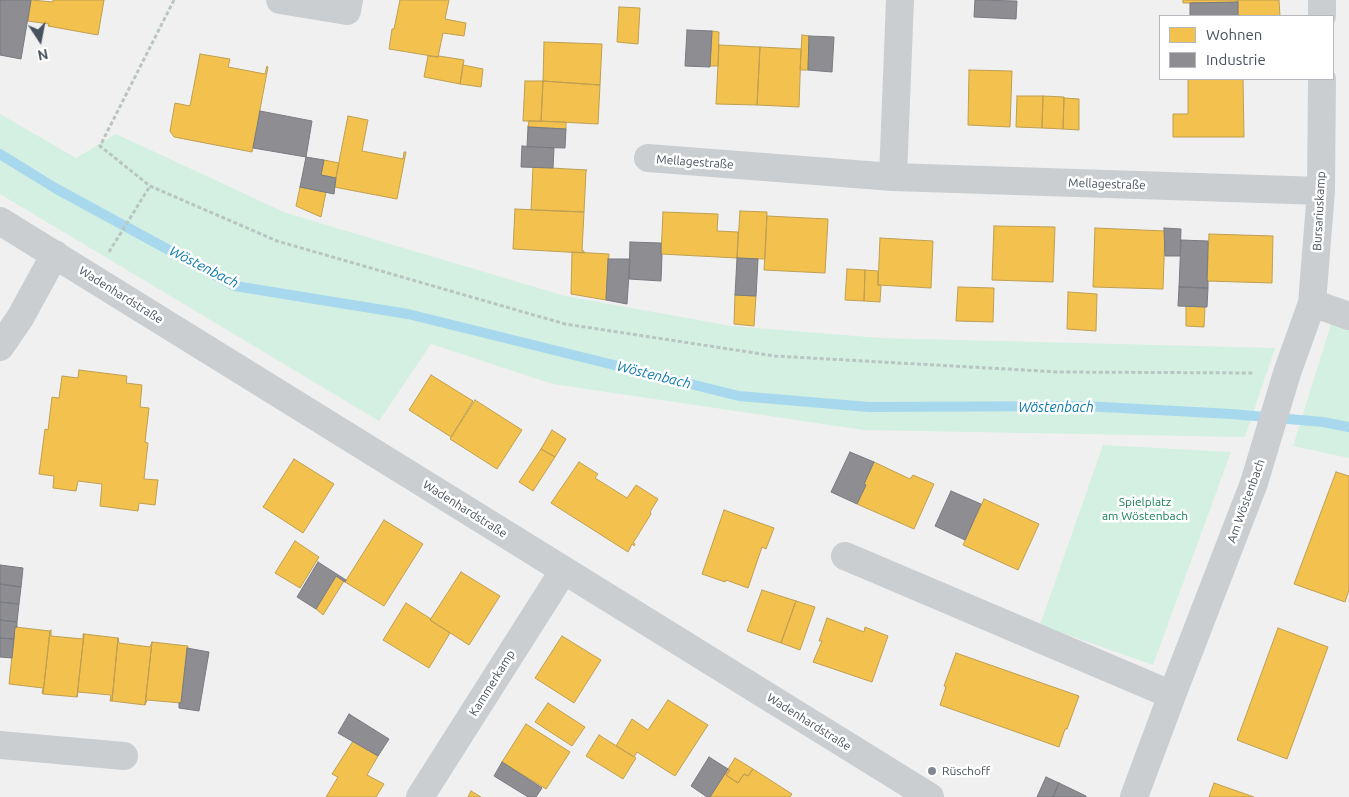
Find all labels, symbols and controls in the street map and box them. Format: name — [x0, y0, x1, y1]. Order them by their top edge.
north arrow — [15, 15, 65, 65]
legend — [1159, 15, 1334, 80]
text: Wohnen — [1206, 26, 1262, 43]
text: N — [36, 46, 50, 64]
text: Industrie — [1206, 51, 1266, 68]
street label: Mellagestraße — [656, 152, 734, 172]
street label: Bursariuskamp — [1310, 171, 1328, 251]
street label: Mellagestraße — [1068, 175, 1146, 193]
water label: Wöstenbach — [167, 242, 241, 292]
street label: Wadenhardstraße — [76, 263, 166, 327]
water label: Wöstenbach — [615, 358, 693, 392]
water label: Wöstenbach — [1018, 399, 1094, 415]
street label: Am Wöstenbach — [1224, 457, 1268, 545]
street label: Wadenhardstraße — [420, 477, 510, 541]
park label: Spielplatz am Wöstenbach — [1102, 495, 1188, 523]
street label: Kammerkamp — [466, 647, 518, 719]
street label: Wadenhardstraße — [764, 690, 854, 754]
place label: Rüschoff — [942, 764, 990, 778]
marker: Rüschoff — [926, 765, 938, 777]

